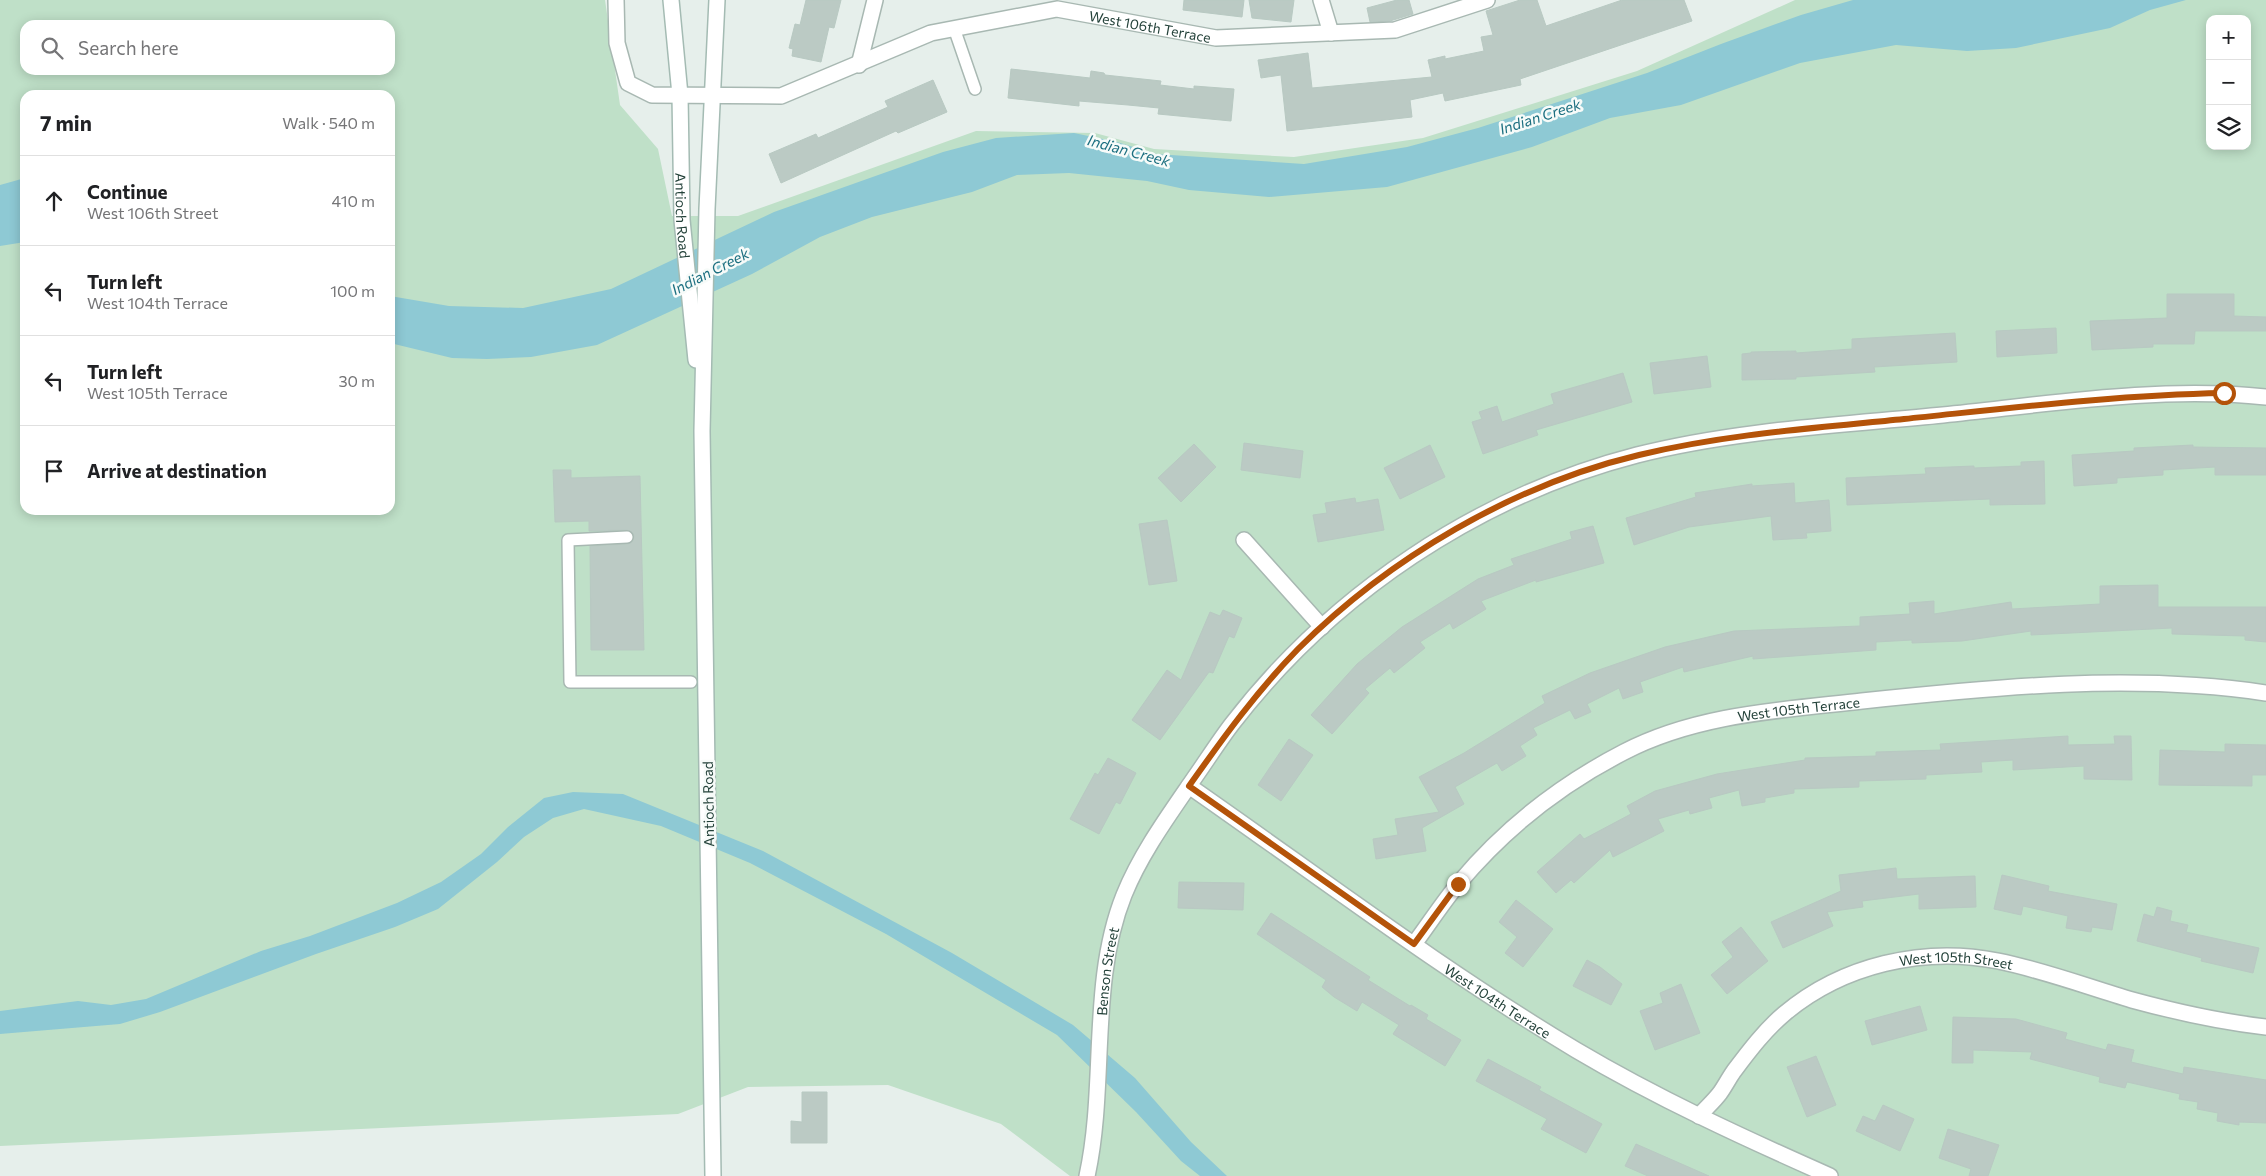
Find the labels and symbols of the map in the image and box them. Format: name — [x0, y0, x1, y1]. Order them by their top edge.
street label: West 106th Terrace — [1088, 7, 1212, 45]
water label: Indian Creek — [1497, 94, 1584, 138]
water label: Indian Creek — [1086, 130, 1173, 170]
street label: Antioch Road — [673, 173, 694, 259]
water label: Indian Creek — [668, 243, 753, 298]
route start — [2213, 382, 2236, 405]
street label: West 105th Terrace — [1736, 693, 1861, 724]
street label: Antioch Road — [699, 761, 717, 847]
route end — [1447, 873, 1470, 896]
street label: Benson Street — [1092, 925, 1122, 1016]
street label: West 105th Street — [1898, 947, 2015, 973]
street label: West 104th Terrace — [1441, 960, 1554, 1041]

